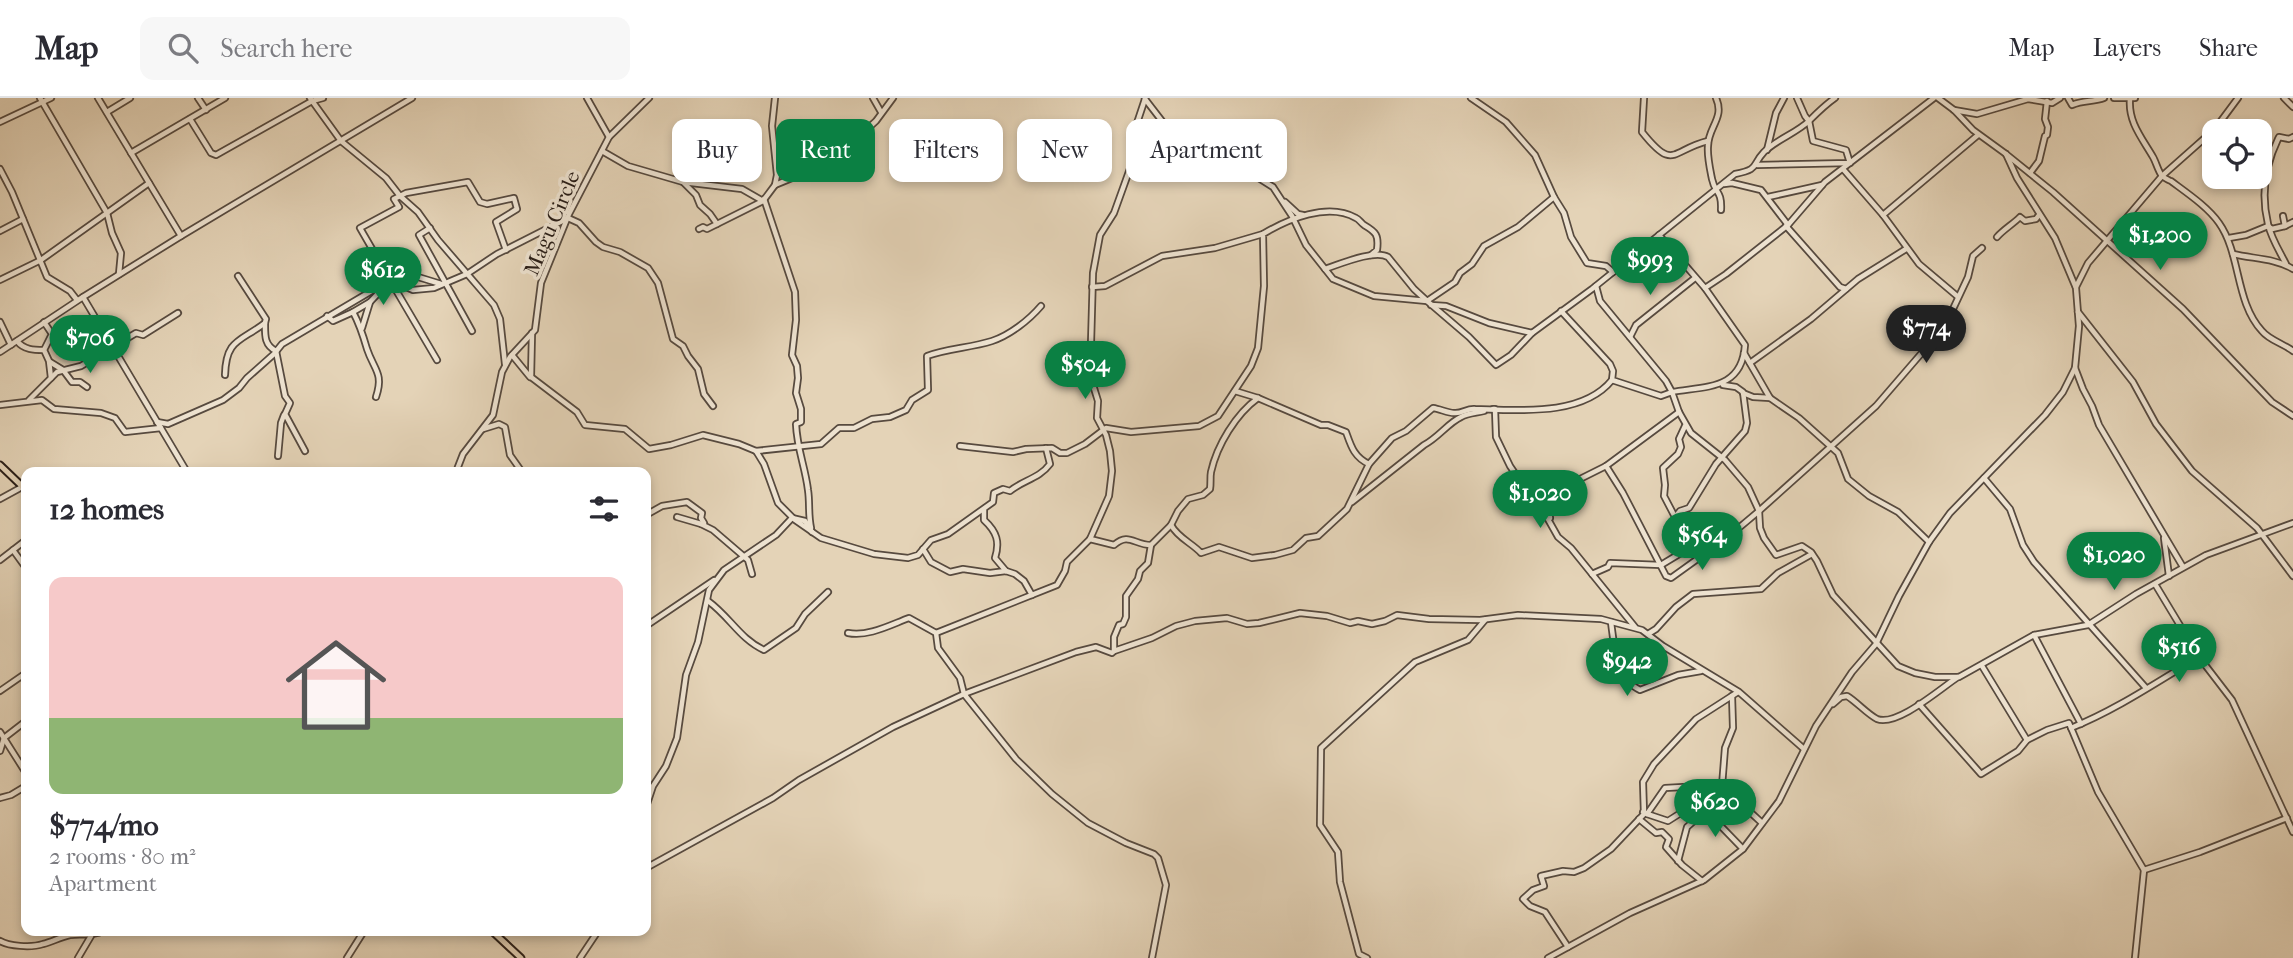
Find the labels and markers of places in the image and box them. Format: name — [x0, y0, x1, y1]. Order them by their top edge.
pin: $1,200 — [2103, 212, 2217, 272]
pin: $993 — [1609, 238, 1691, 297]
pin: $612 — [342, 248, 424, 307]
pin: $774 — [1885, 306, 1967, 365]
pin: $706 — [49, 316, 131, 375]
pin: $504 — [1044, 342, 1126, 401]
pin: $1,020 — [1483, 470, 1597, 530]
pin: $564 — [1661, 512, 1743, 572]
pin: $1,020 — [2057, 532, 2171, 592]
pin: $516 — [2138, 624, 2220, 684]
pin: $942 — [1586, 638, 1668, 698]
pin: $620 — [1674, 780, 1756, 839]

